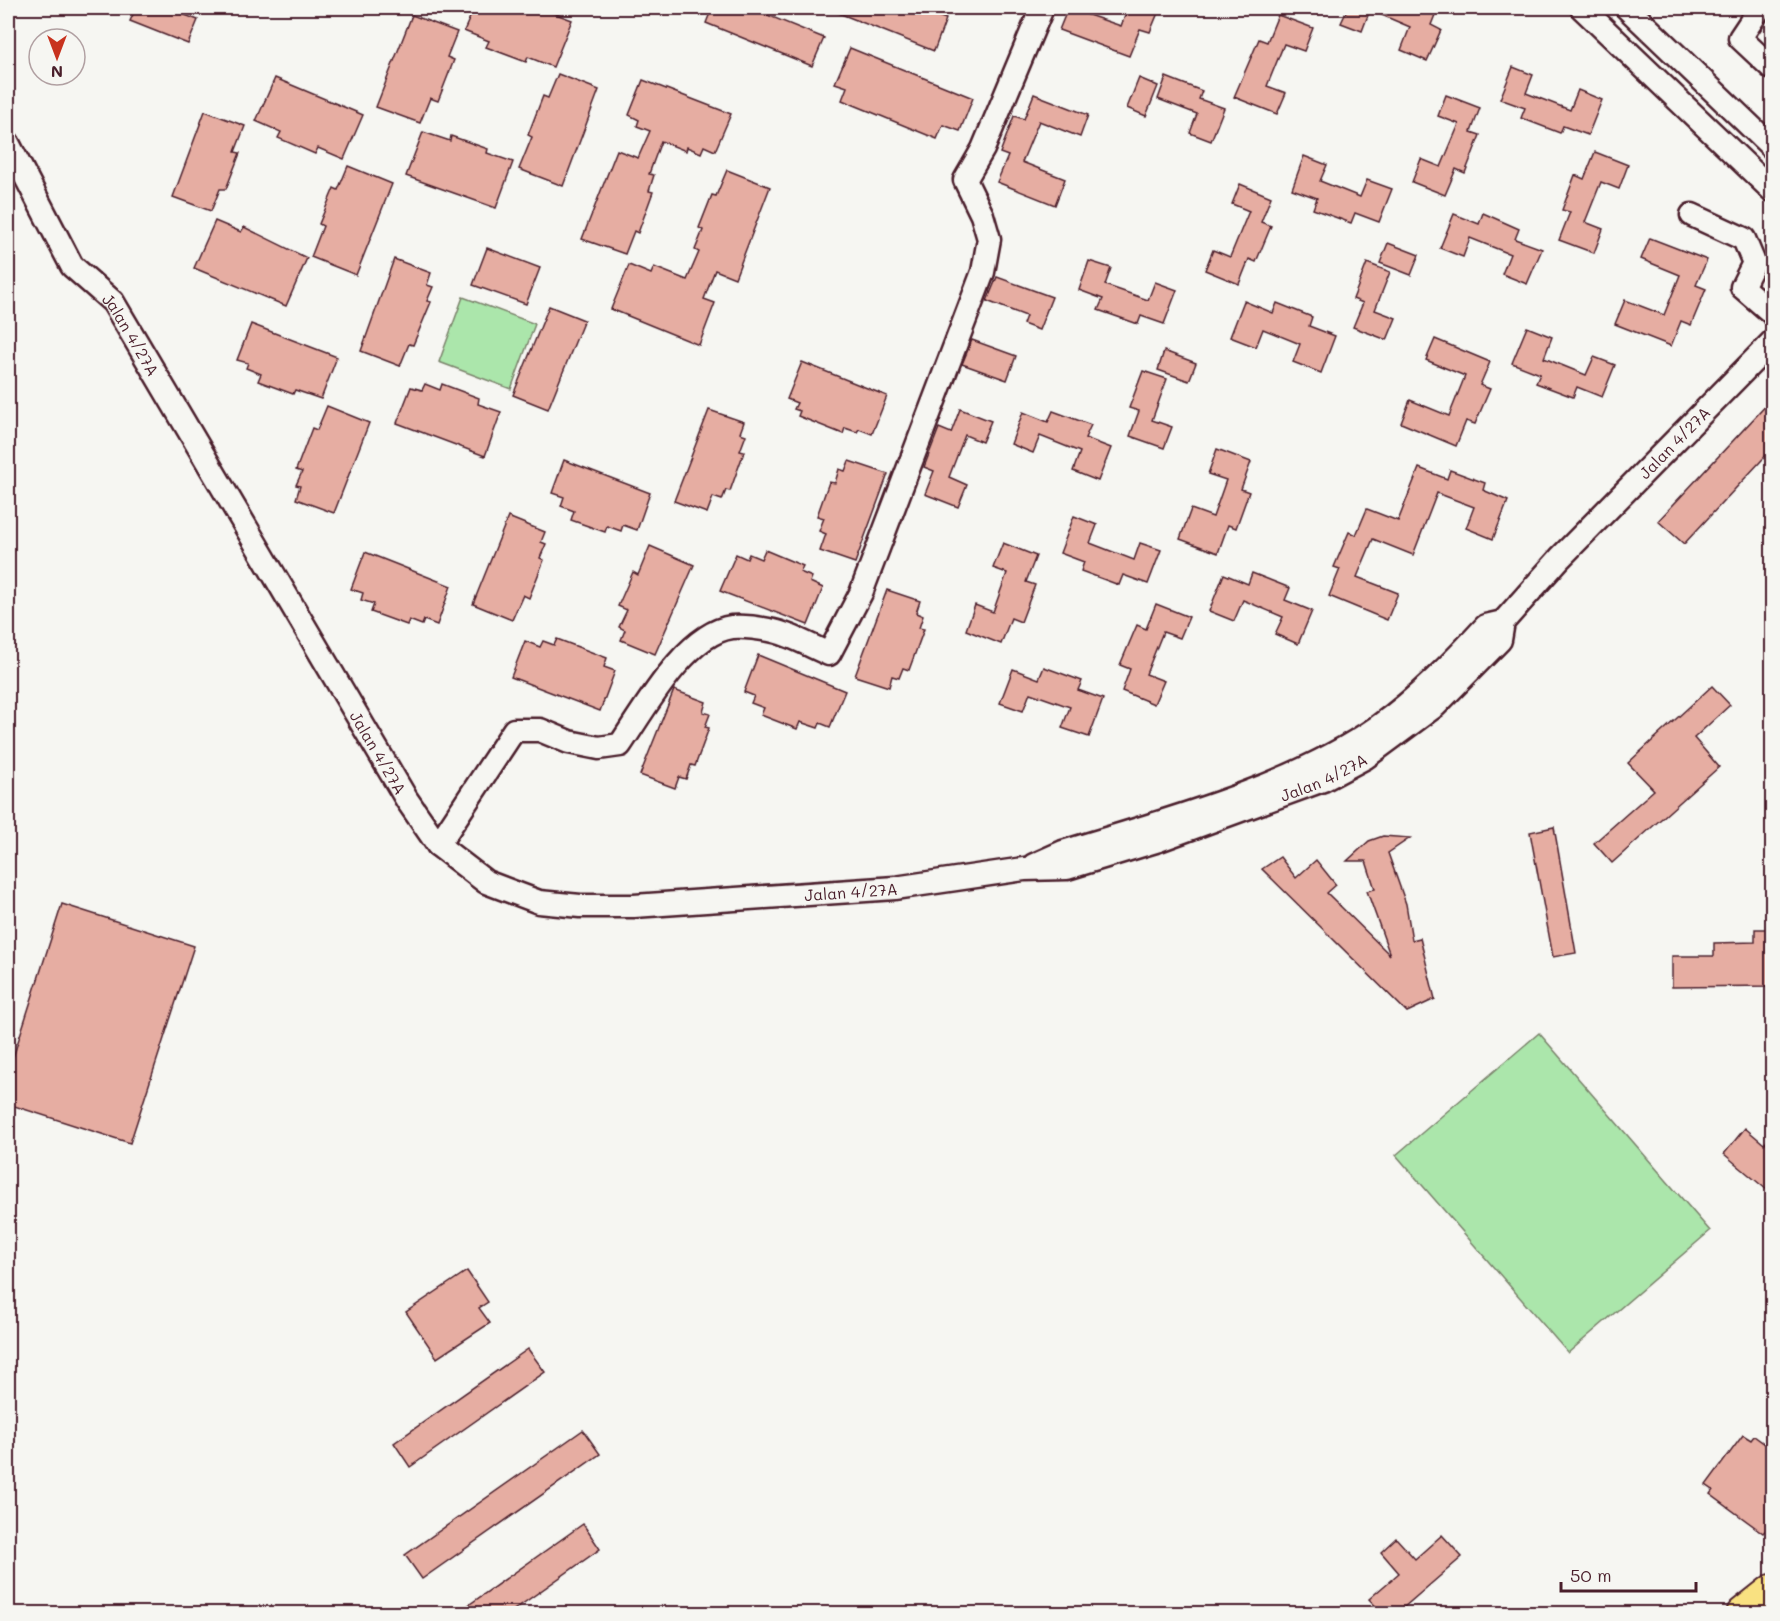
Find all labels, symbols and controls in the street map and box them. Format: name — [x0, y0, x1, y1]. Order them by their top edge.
north arrow — [27, 27, 87, 87]
text: N — [51, 62, 63, 83]
street label: Jalan 4/27A — [99, 288, 165, 379]
street label: Jalan 4/27A — [1634, 401, 1714, 483]
street label: Jalan 4/27A — [346, 707, 412, 798]
street label: Jalan 4/27A — [1277, 748, 1371, 805]
street label: Jalan 4/27A — [804, 877, 898, 905]
scale bar — [1561, 1555, 1696, 1593]
text: 50 m — [1570, 1563, 1612, 1587]

